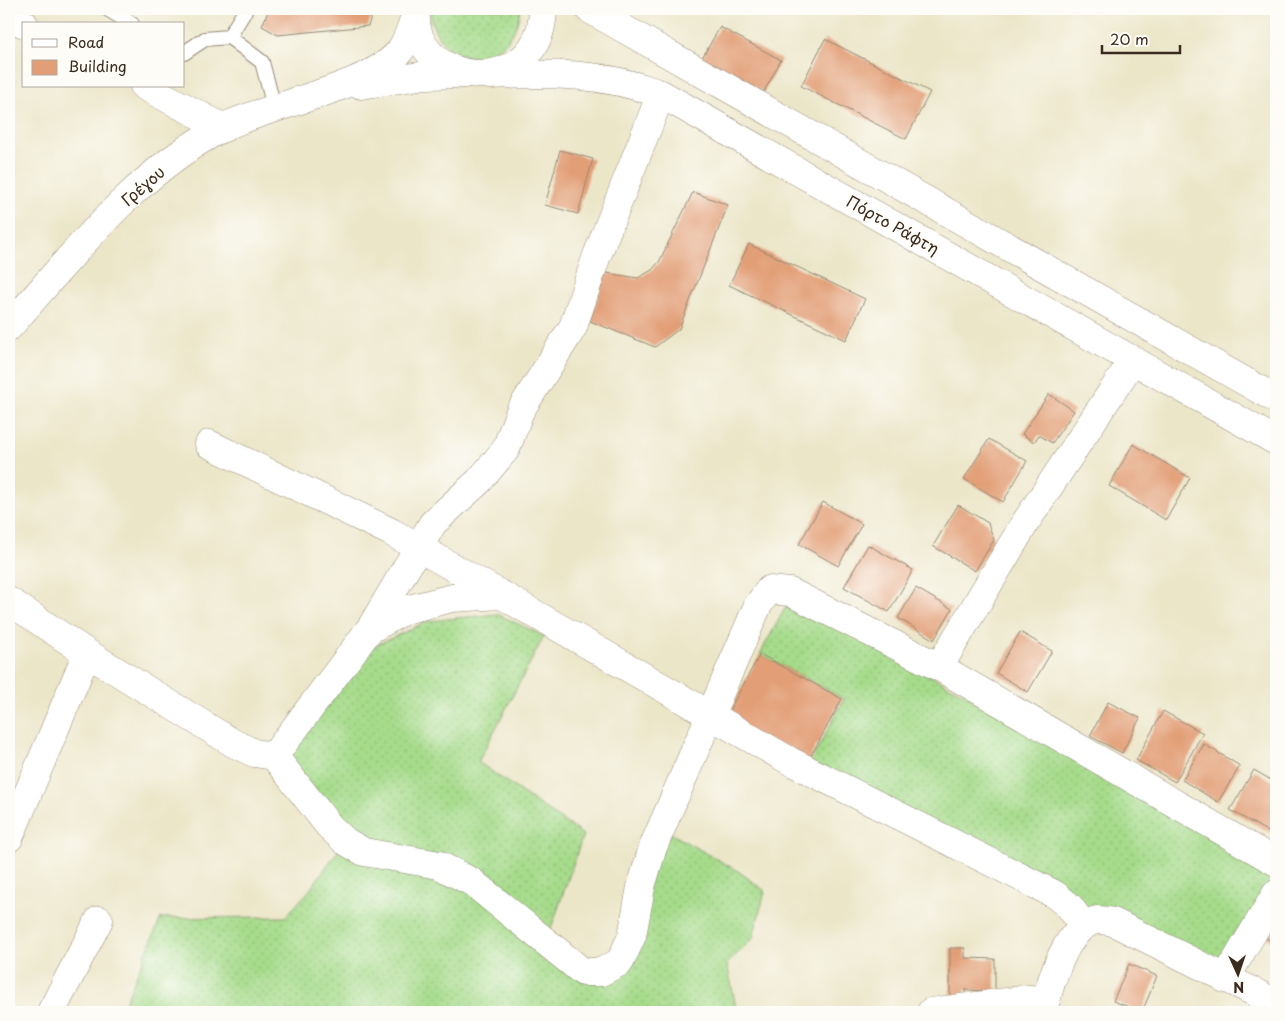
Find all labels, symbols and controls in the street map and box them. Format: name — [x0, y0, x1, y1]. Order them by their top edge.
legend — [22, 22, 185, 88]
scale bar — [1102, 22, 1180, 54]
text: 20 m — [1110, 27, 1149, 50]
text: Road — [68, 30, 104, 53]
text: Building — [68, 54, 127, 77]
street label: Γρέγου — [115, 160, 169, 211]
street label: Πόρτο Ράφτη — [843, 189, 944, 260]
north arrow — [1212, 948, 1262, 998]
text: N — [1233, 977, 1245, 998]

